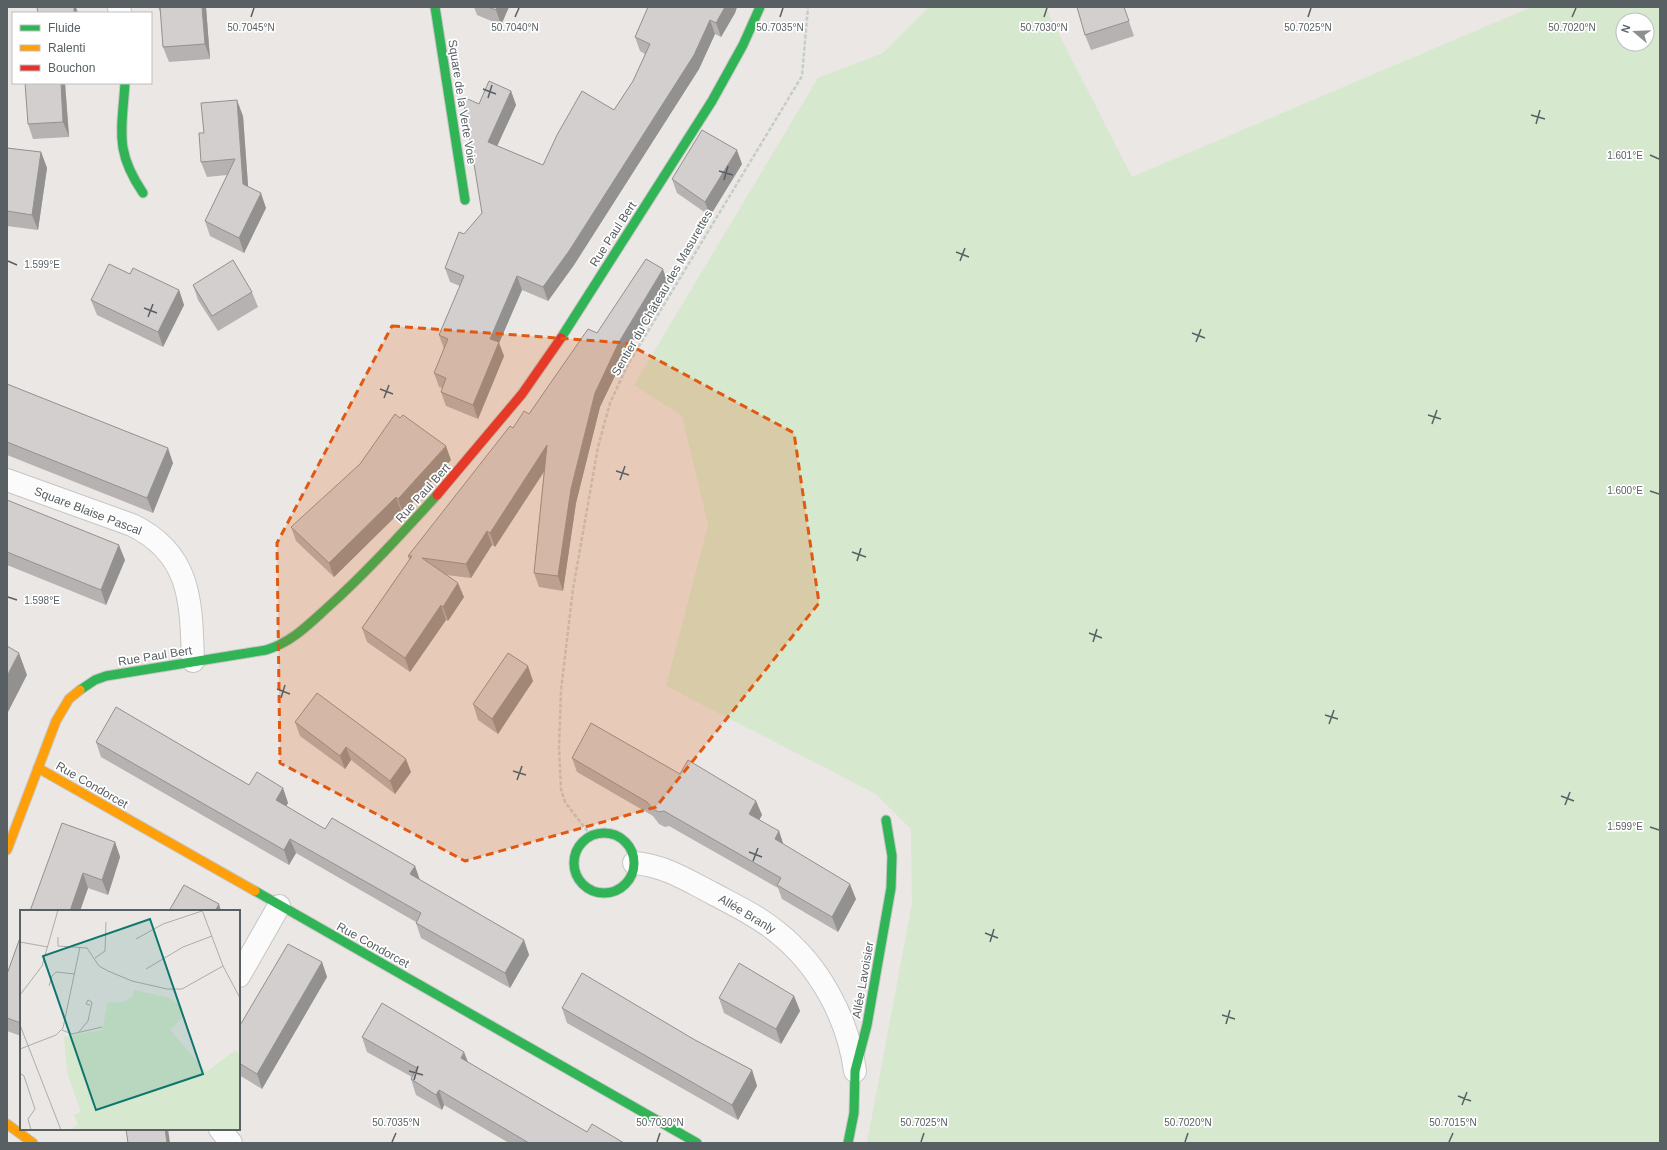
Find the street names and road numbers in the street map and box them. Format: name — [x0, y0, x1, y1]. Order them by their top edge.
street label: Square de la Verte Voie — [445, 39, 479, 166]
street label: Rue Paul Bert — [587, 198, 640, 269]
street label: Sentier du Château des Masurettes — [609, 208, 715, 378]
street label: Rue Paul Bert — [393, 460, 454, 525]
street label: Square Blaise Pascal — [32, 484, 144, 538]
street label: Rue Paul Bert — [117, 643, 194, 669]
street label: Rue Condorcet — [54, 759, 131, 812]
street label: Allée Branly — [716, 892, 778, 936]
street label: Rue Condorcet — [334, 919, 412, 971]
street label: Allée Lavoisier — [849, 940, 877, 1020]

